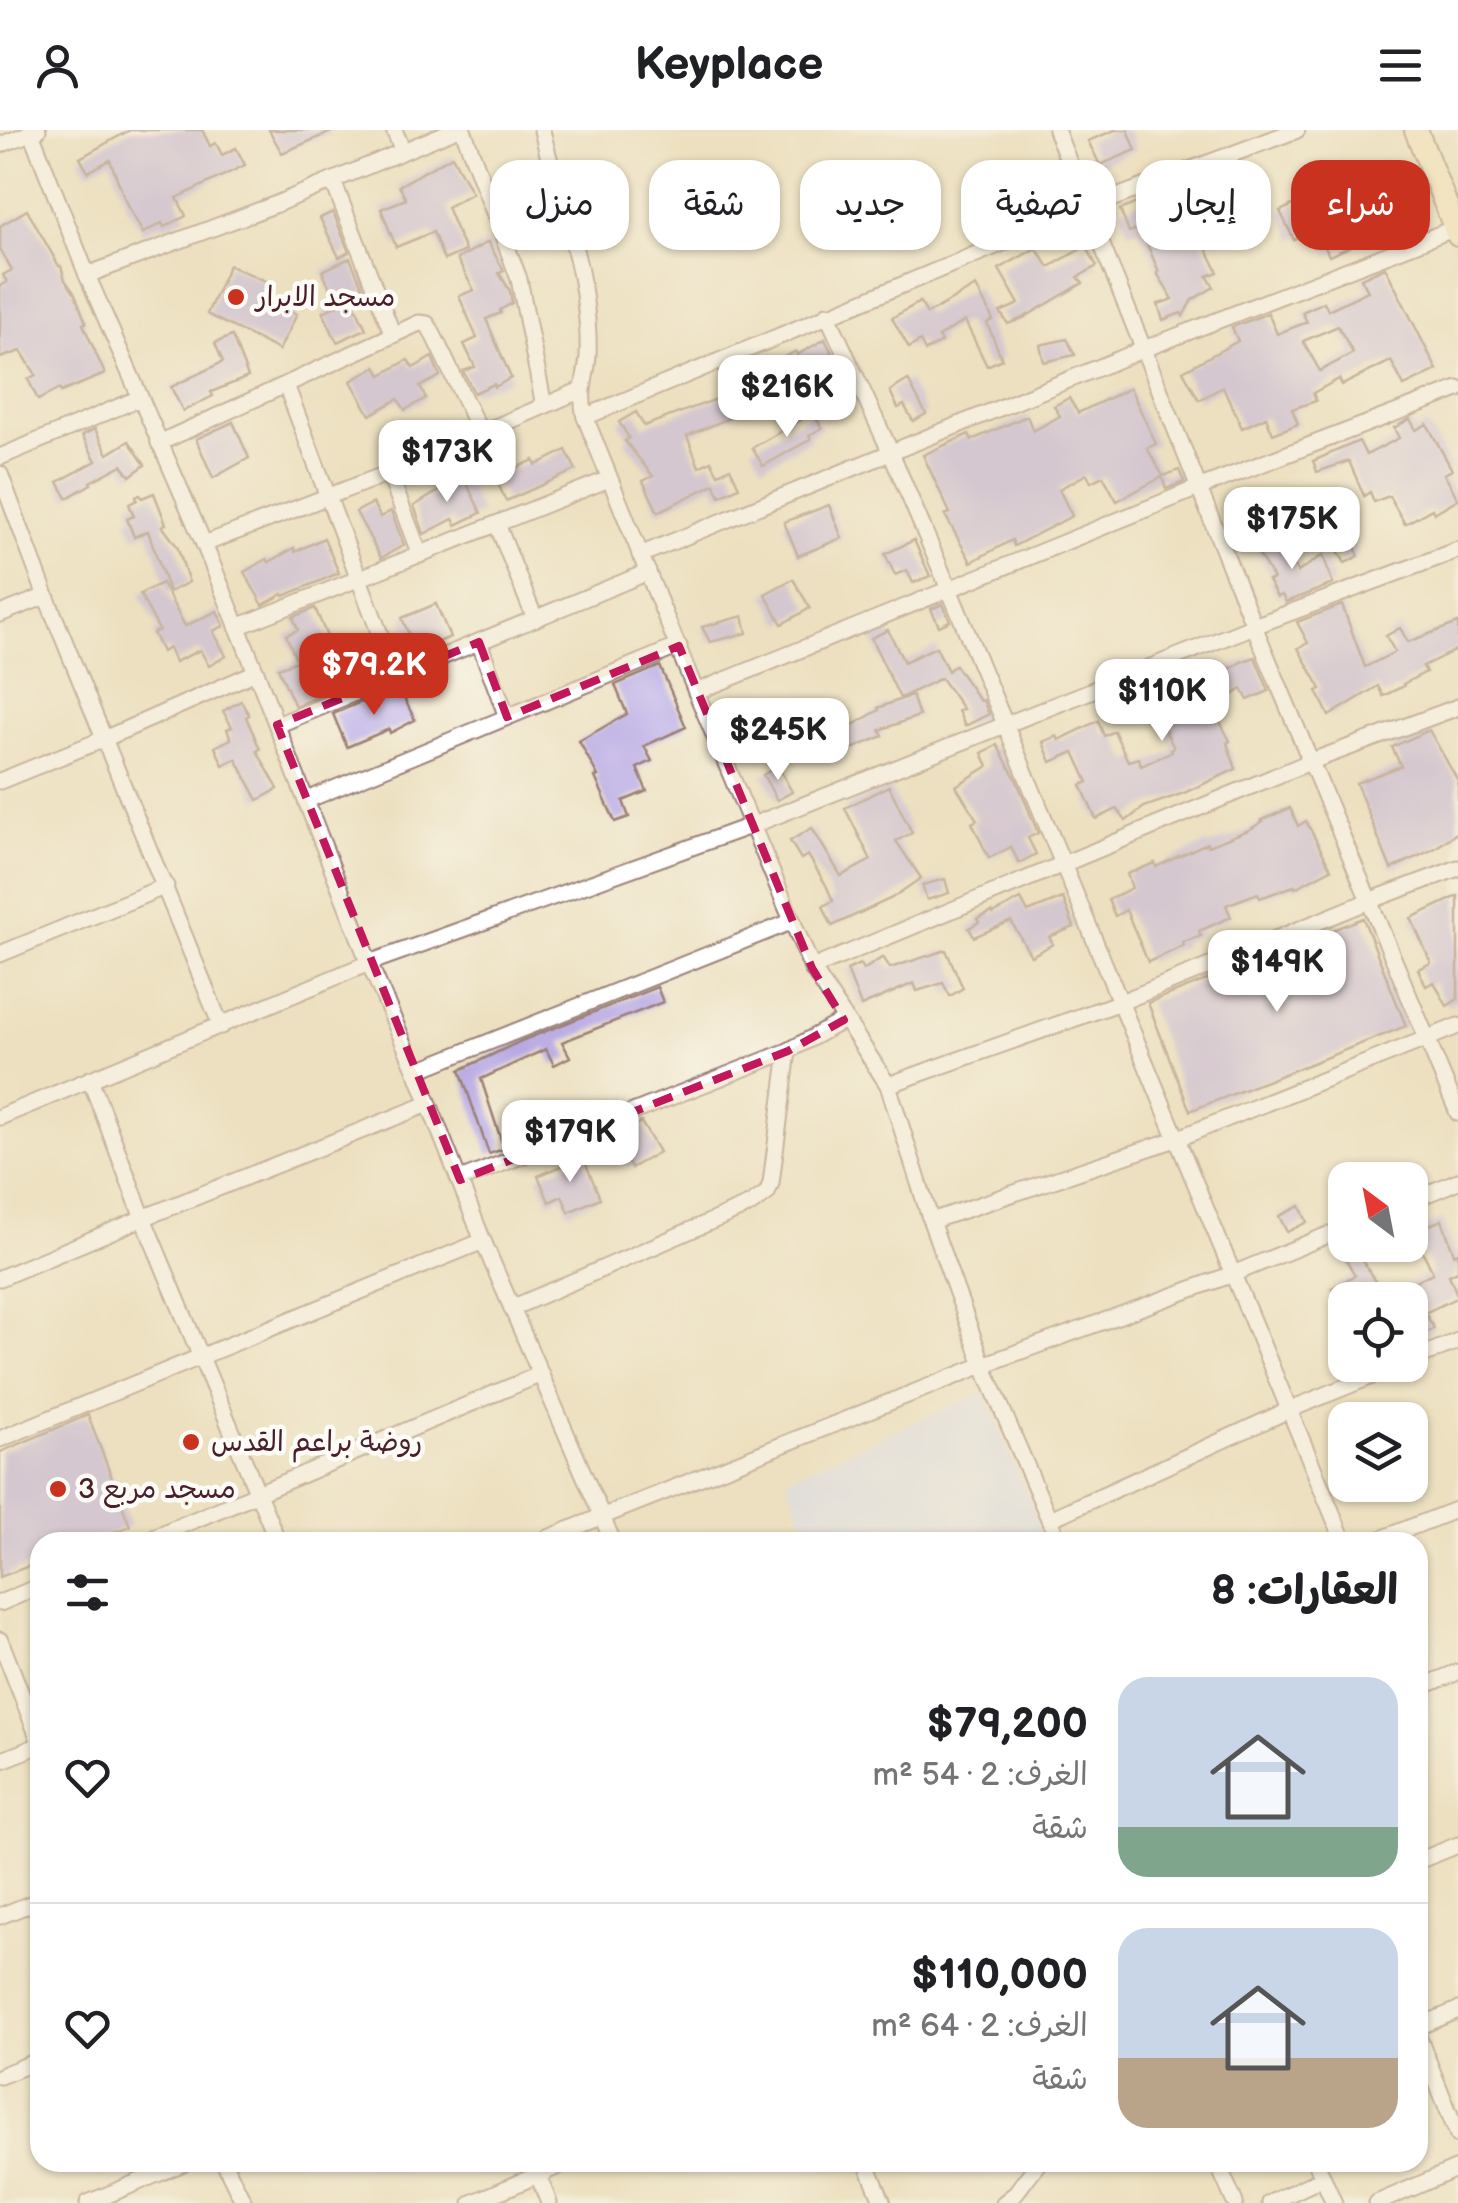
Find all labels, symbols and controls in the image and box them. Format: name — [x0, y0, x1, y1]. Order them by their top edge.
icon: person — [30, 38, 85, 93]
text: Keyplace — [635, 38, 823, 93]
icon: menu — [1373, 38, 1428, 93]
chip: منزل — [490, 160, 629, 250]
chip: شقة — [649, 160, 780, 250]
chip: جديد — [800, 160, 941, 250]
chip: تصفية — [961, 160, 1116, 250]
chip: إيجار — [1136, 160, 1271, 250]
chip: شراء — [1291, 160, 1430, 250]
place label: مسجد الابرار — [254, 281, 395, 314]
marker: مسجد الابرار — [225, 286, 247, 308]
pin: $216K — [717, 355, 857, 440]
text: $216K — [740, 368, 834, 407]
pin: $173K — [377, 420, 517, 505]
text: $173K — [401, 433, 493, 472]
pin: $175K — [1222, 487, 1362, 572]
text: $175K — [1246, 500, 1338, 539]
pin: $79.2K — [293, 633, 455, 718]
text: $79.2K — [321, 646, 427, 685]
pin: $110K — [1092, 659, 1232, 744]
text: $110K — [1117, 672, 1207, 711]
pin: $245K — [708, 698, 848, 783]
text: $245K — [729, 711, 827, 750]
pin: $149K — [1207, 930, 1347, 1015]
text: $149K — [1230, 943, 1324, 982]
pin: $179K — [500, 1100, 640, 1185]
text: $179K — [524, 1113, 616, 1152]
north arrow — [1328, 1162, 1428, 1262]
map controls — [1328, 1162, 1428, 1502]
button: locate — [1328, 1282, 1428, 1382]
button: layers — [1328, 1402, 1428, 1502]
place label: روضة براعم القدس — [211, 1426, 422, 1463]
marker: روضة براعم القدس — [180, 1431, 202, 1453]
place label: مسجد مربع 3 — [78, 1473, 236, 1508]
marker: مسجد مربع 3 — [47, 1478, 69, 1500]
icon: filters — [60, 1565, 115, 1620]
text: العقارات: 8 — [1211, 1566, 1398, 1617]
text: $79,200 — [926, 1699, 1088, 1750]
icon: home — [1198, 1717, 1318, 1837]
icon: heart — [60, 1750, 115, 1805]
text: الغرف: 2 · 54 m² — [873, 1756, 1088, 1795]
text: شقة — [1032, 1809, 1088, 1848]
text: $110,000 — [911, 1950, 1088, 2001]
icon: home — [1198, 1968, 1318, 2088]
icon: heart — [60, 2001, 115, 2056]
text: الغرف: 2 · 64 m² — [871, 2007, 1088, 2046]
text: شقة — [1032, 2060, 1088, 2099]

